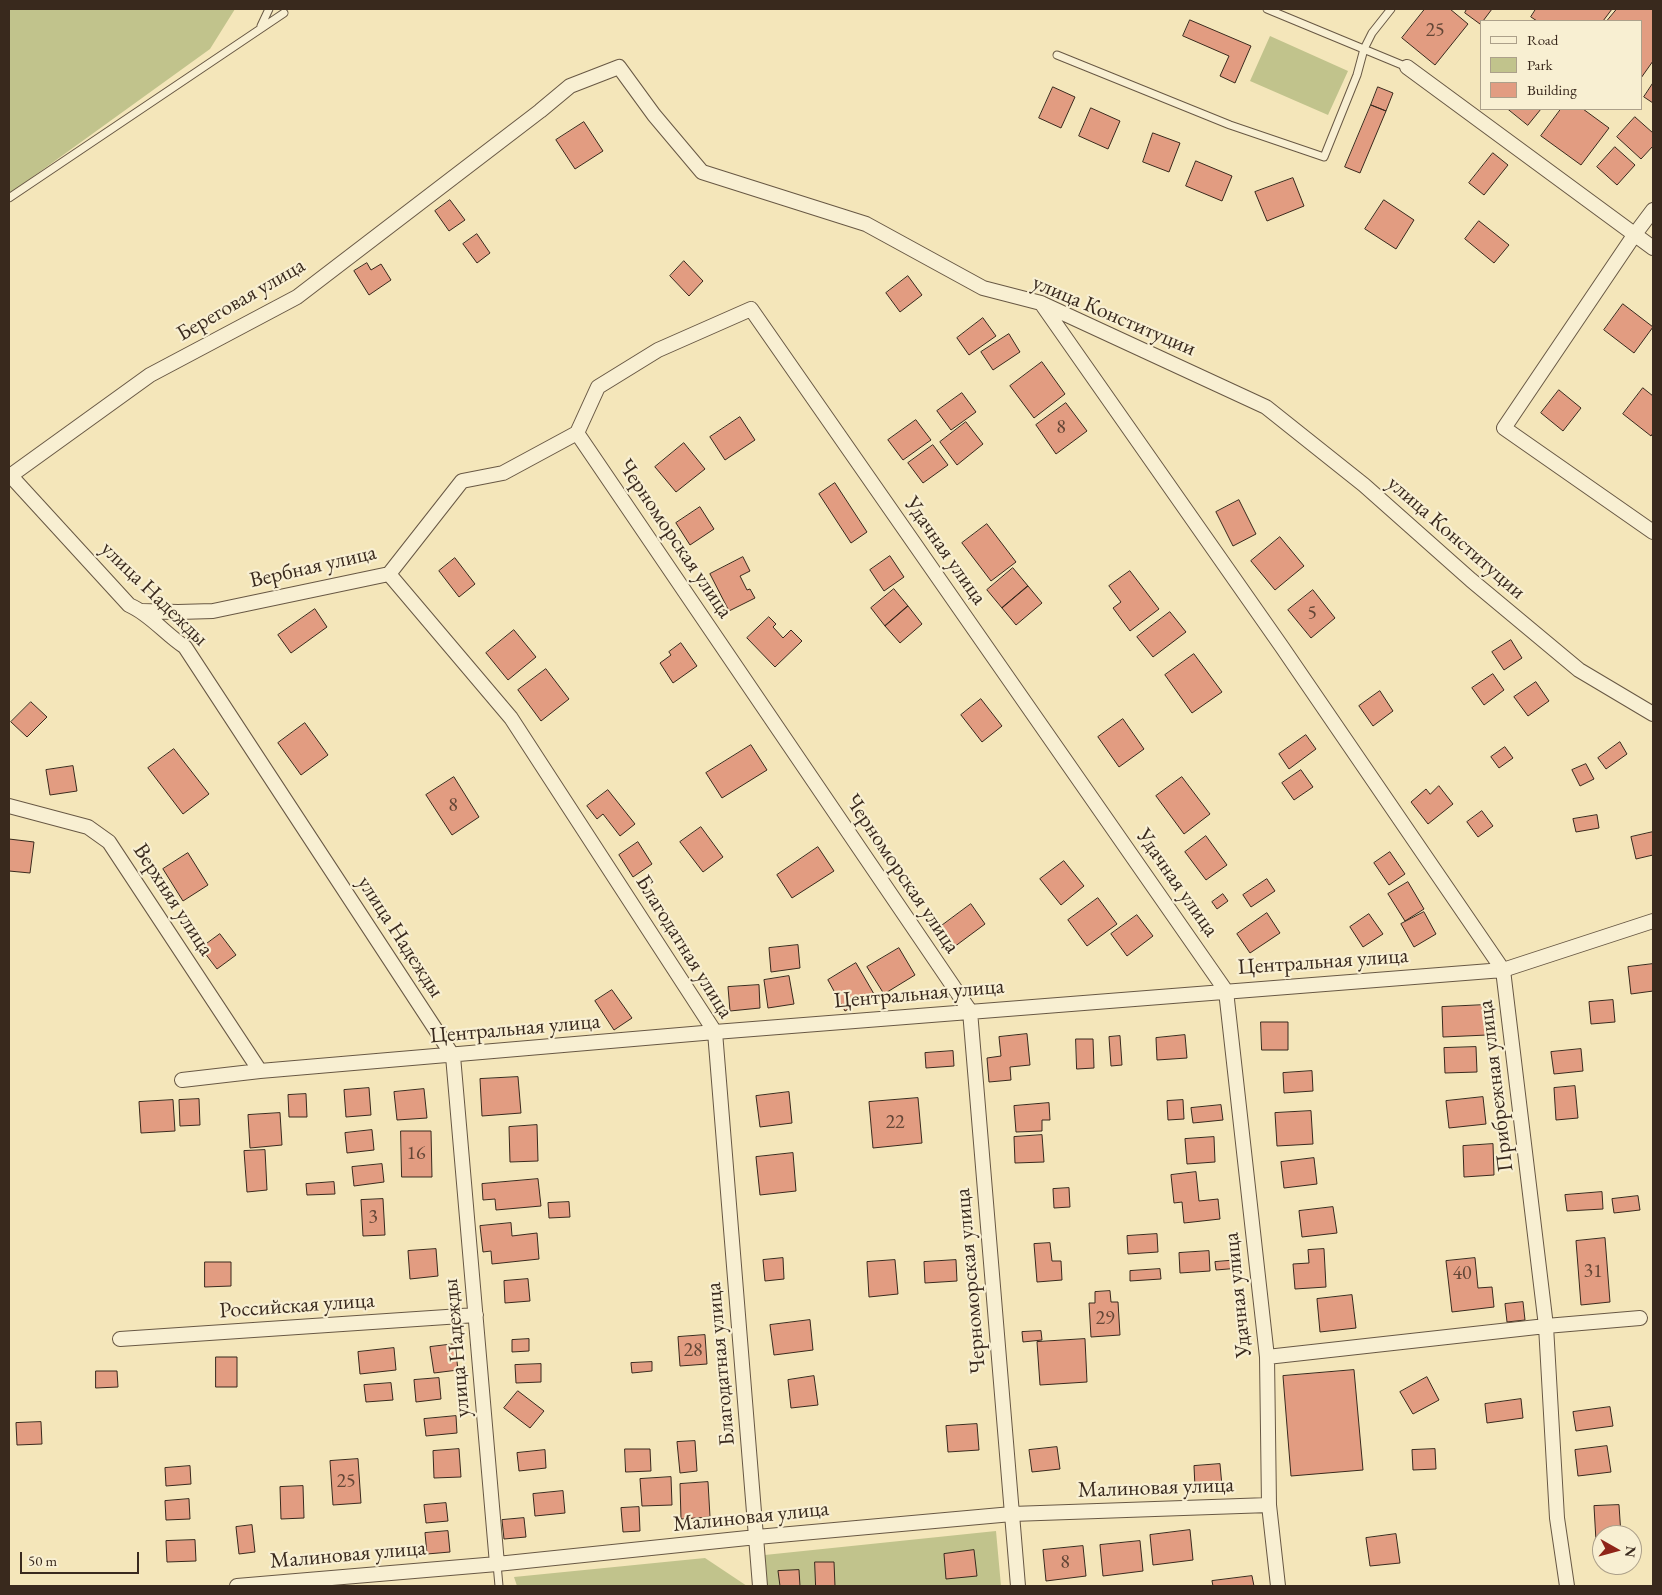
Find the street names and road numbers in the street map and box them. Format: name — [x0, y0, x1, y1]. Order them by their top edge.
street label: Береговая улица — [172, 253, 310, 347]
street label: улица Конституции — [1028, 270, 1200, 362]
street label: Черноморская улица — [612, 454, 738, 624]
street label: улица Конституции — [1381, 471, 1531, 605]
street label: Удачная улица — [898, 492, 992, 610]
street label: улица Надежды — [95, 536, 213, 652]
street label: Вербная улица — [247, 540, 379, 594]
street label: Черноморская улица — [839, 789, 965, 959]
street label: Удачная улица — [1130, 824, 1224, 942]
street label: Верхняя улица — [127, 839, 219, 961]
street label: Благодатная улица — [629, 870, 739, 1024]
street label: улица Надежды — [351, 871, 449, 1003]
street label: Центральная улица — [1237, 943, 1409, 981]
street label: Центральная улица — [833, 973, 1005, 1015]
street label: Прибрежная улица — [1472, 999, 1520, 1173]
street label: Центральная улица — [429, 1008, 601, 1050]
street label: Черноморская улица — [950, 1187, 992, 1375]
street label: Удачная улица — [1218, 1231, 1258, 1359]
street label: улица Надежды — [438, 1277, 476, 1419]
street label: Благодатная улица — [701, 1281, 741, 1447]
street label: Российская улица — [219, 1287, 375, 1325]
street label: Малиновая улица — [1077, 1472, 1235, 1504]
street label: Малиновая улица — [672, 1496, 830, 1538]
street label: Малиновая улица — [269, 1535, 427, 1575]

